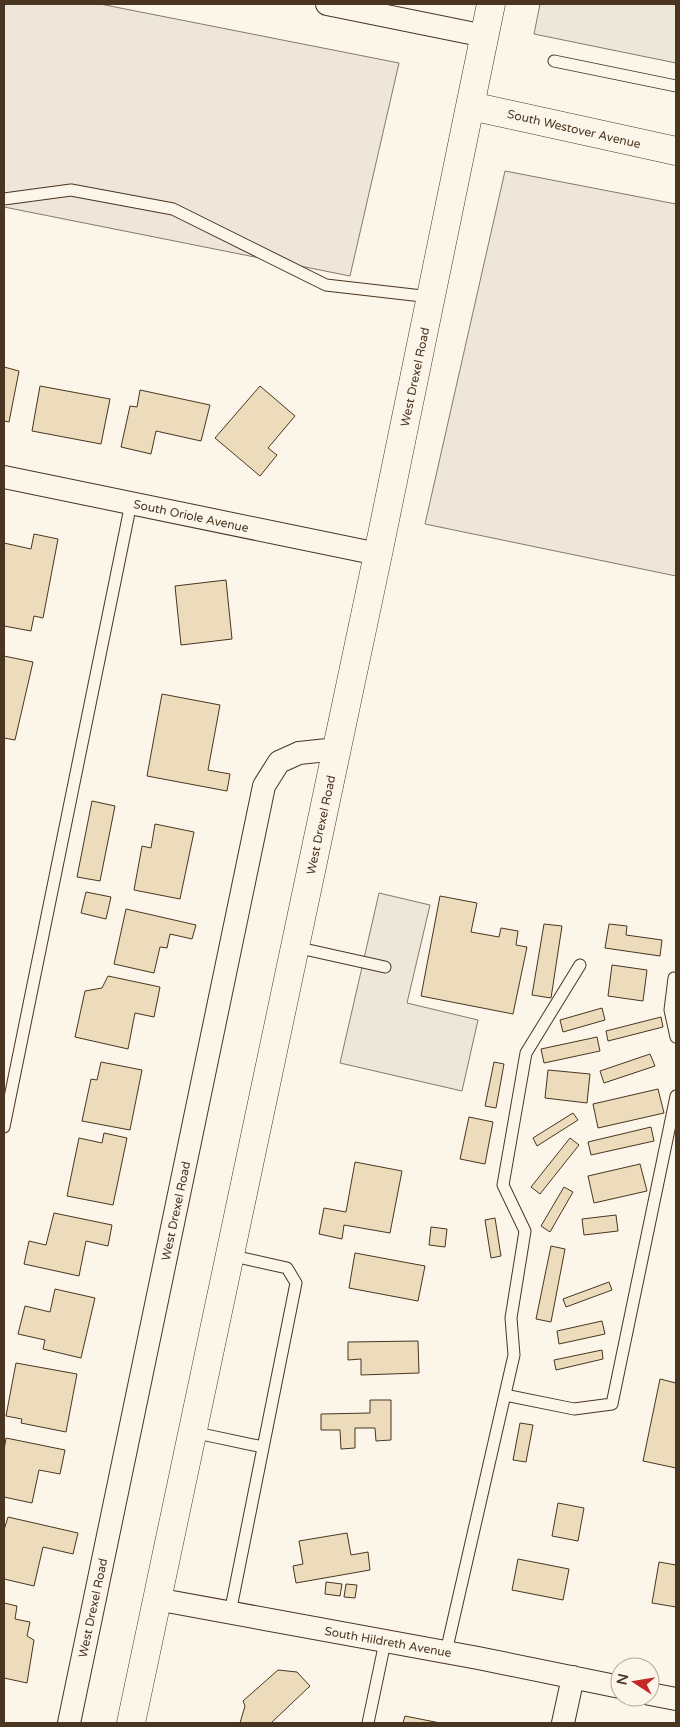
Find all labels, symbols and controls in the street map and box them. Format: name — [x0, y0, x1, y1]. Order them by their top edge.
street label: South Westover Avenue — [506, 107, 642, 151]
street label: West Drexel Road — [398, 326, 432, 428]
street label: South Oriole Avenue — [132, 497, 250, 535]
street label: West Drexel Road — [304, 774, 338, 876]
street label: West Drexel Road — [159, 1160, 193, 1262]
street label: West Drexel Road — [76, 1557, 110, 1659]
street label: South Hildreth Avenue — [323, 1624, 453, 1660]
north arrow — [610, 1657, 660, 1707]
text: N — [613, 1672, 632, 1687]

